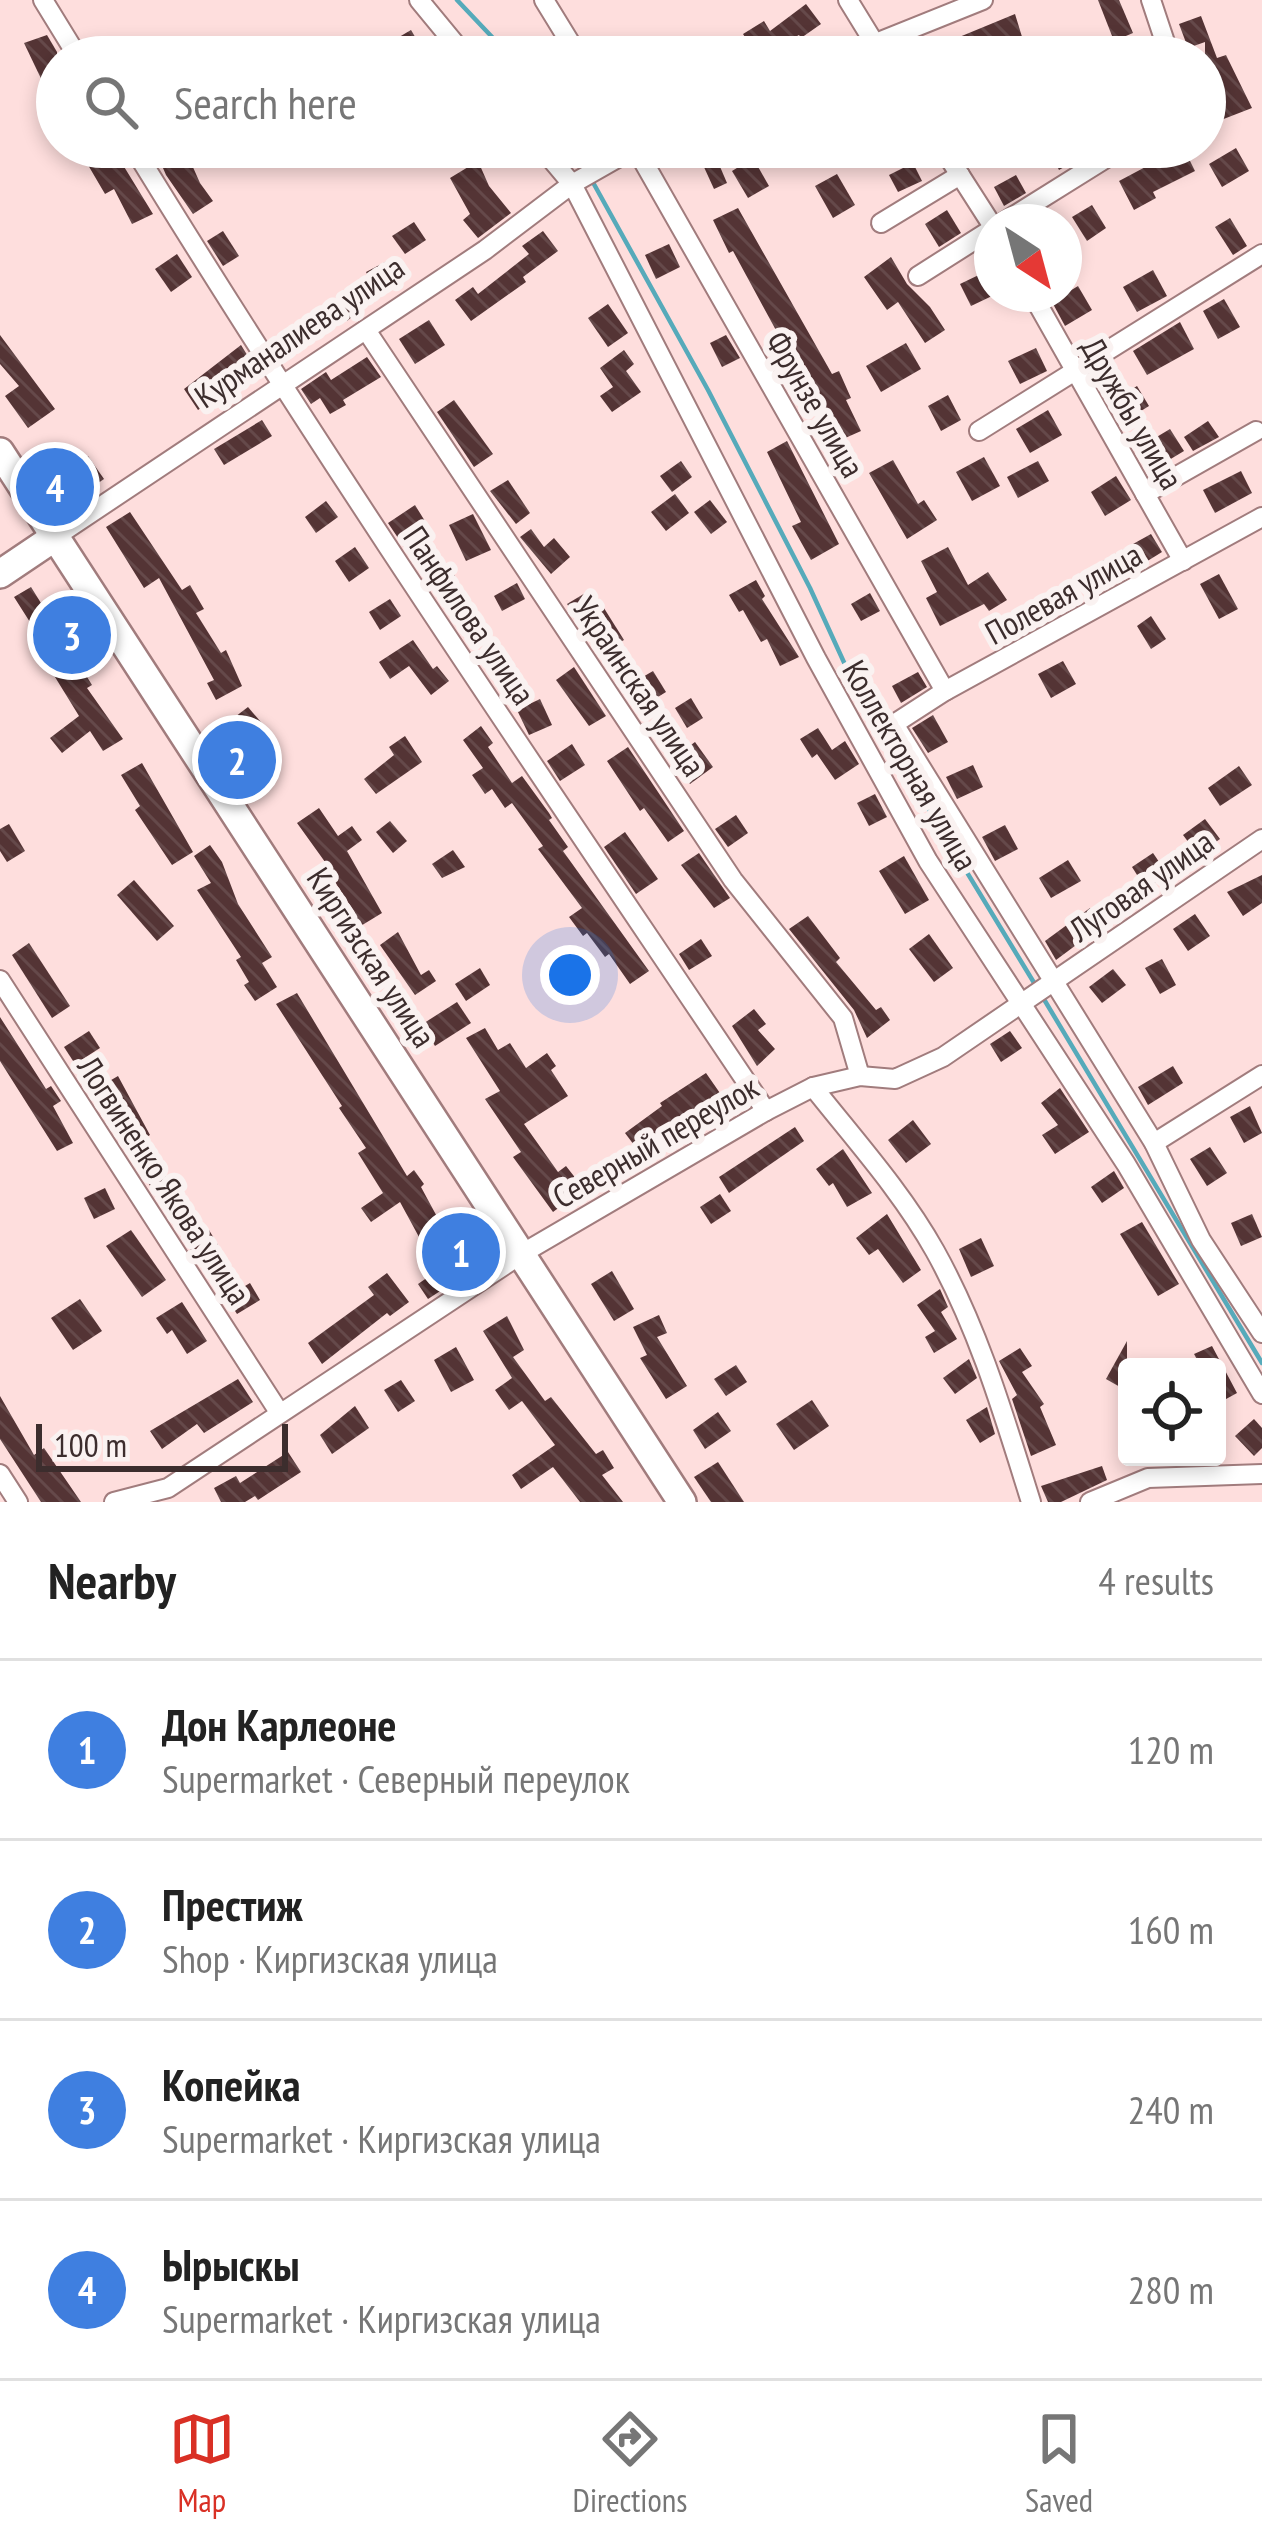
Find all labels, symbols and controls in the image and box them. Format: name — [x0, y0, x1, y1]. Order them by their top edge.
search box — [36, 36, 1226, 168]
icon: search — [78, 69, 144, 135]
text: Search here — [174, 73, 357, 131]
north arrow — [974, 204, 1082, 312]
street label: Курманалиева улица — [186, 245, 412, 417]
street label: Фрунзе улица — [757, 323, 875, 485]
street label: Дружбы улица — [1072, 329, 1194, 497]
pin: 4 — [16, 442, 94, 532]
street label: Панфилова улица — [395, 517, 545, 713]
street label: Полевая улица — [977, 532, 1149, 654]
street label: Украинская улица — [564, 588, 716, 784]
pin: 3 — [33, 590, 111, 680]
street label: Коллекторная улица — [833, 652, 989, 878]
pin: 2 — [198, 715, 276, 805]
street label: Луговая улица — [1060, 820, 1221, 951]
street label: Киргизская улица — [298, 859, 446, 1055]
your location — [540, 945, 600, 1005]
street label: Логвиненко Якова улица — [68, 1047, 261, 1312]
street label: Северный переулок — [544, 1065, 766, 1217]
pin: 1 — [422, 1207, 500, 1297]
map controls — [1118, 1358, 1226, 1466]
button: locate — [1118, 1358, 1226, 1466]
scale bar — [36, 1418, 288, 1471]
text: 100 m — [54, 1423, 127, 1466]
text: Nearby — [48, 1547, 176, 1613]
text: 4 results — [1098, 1555, 1214, 1606]
text: Дон Карлеоне — [162, 1695, 397, 1753]
text: 1 — [78, 1724, 96, 1775]
text: 120 m — [1128, 1724, 1214, 1775]
text: Supermarket · Северный переулок — [162, 1753, 630, 1804]
text: Престиж — [162, 1875, 303, 1933]
text: 2 — [78, 1904, 96, 1955]
text: 160 m — [1128, 1904, 1214, 1955]
text: Shop · Киргизская улица — [162, 1933, 498, 1984]
text: Копейка — [162, 2055, 301, 2113]
text: 3 — [78, 2084, 96, 2135]
text: 240 m — [1128, 2084, 1214, 2135]
text: Supermarket · Киргизская улица — [162, 2113, 601, 2164]
text: Ырыскы — [162, 2235, 300, 2293]
text: 4 — [78, 2264, 96, 2315]
text: 280 m — [1128, 2264, 1214, 2315]
text: Supermarket · Киргизская улица — [162, 2293, 601, 2344]
tab: Map — [169, 2406, 235, 2521]
tab: Directions — [573, 2406, 687, 2521]
tab: Saved — [1025, 2406, 1093, 2521]

